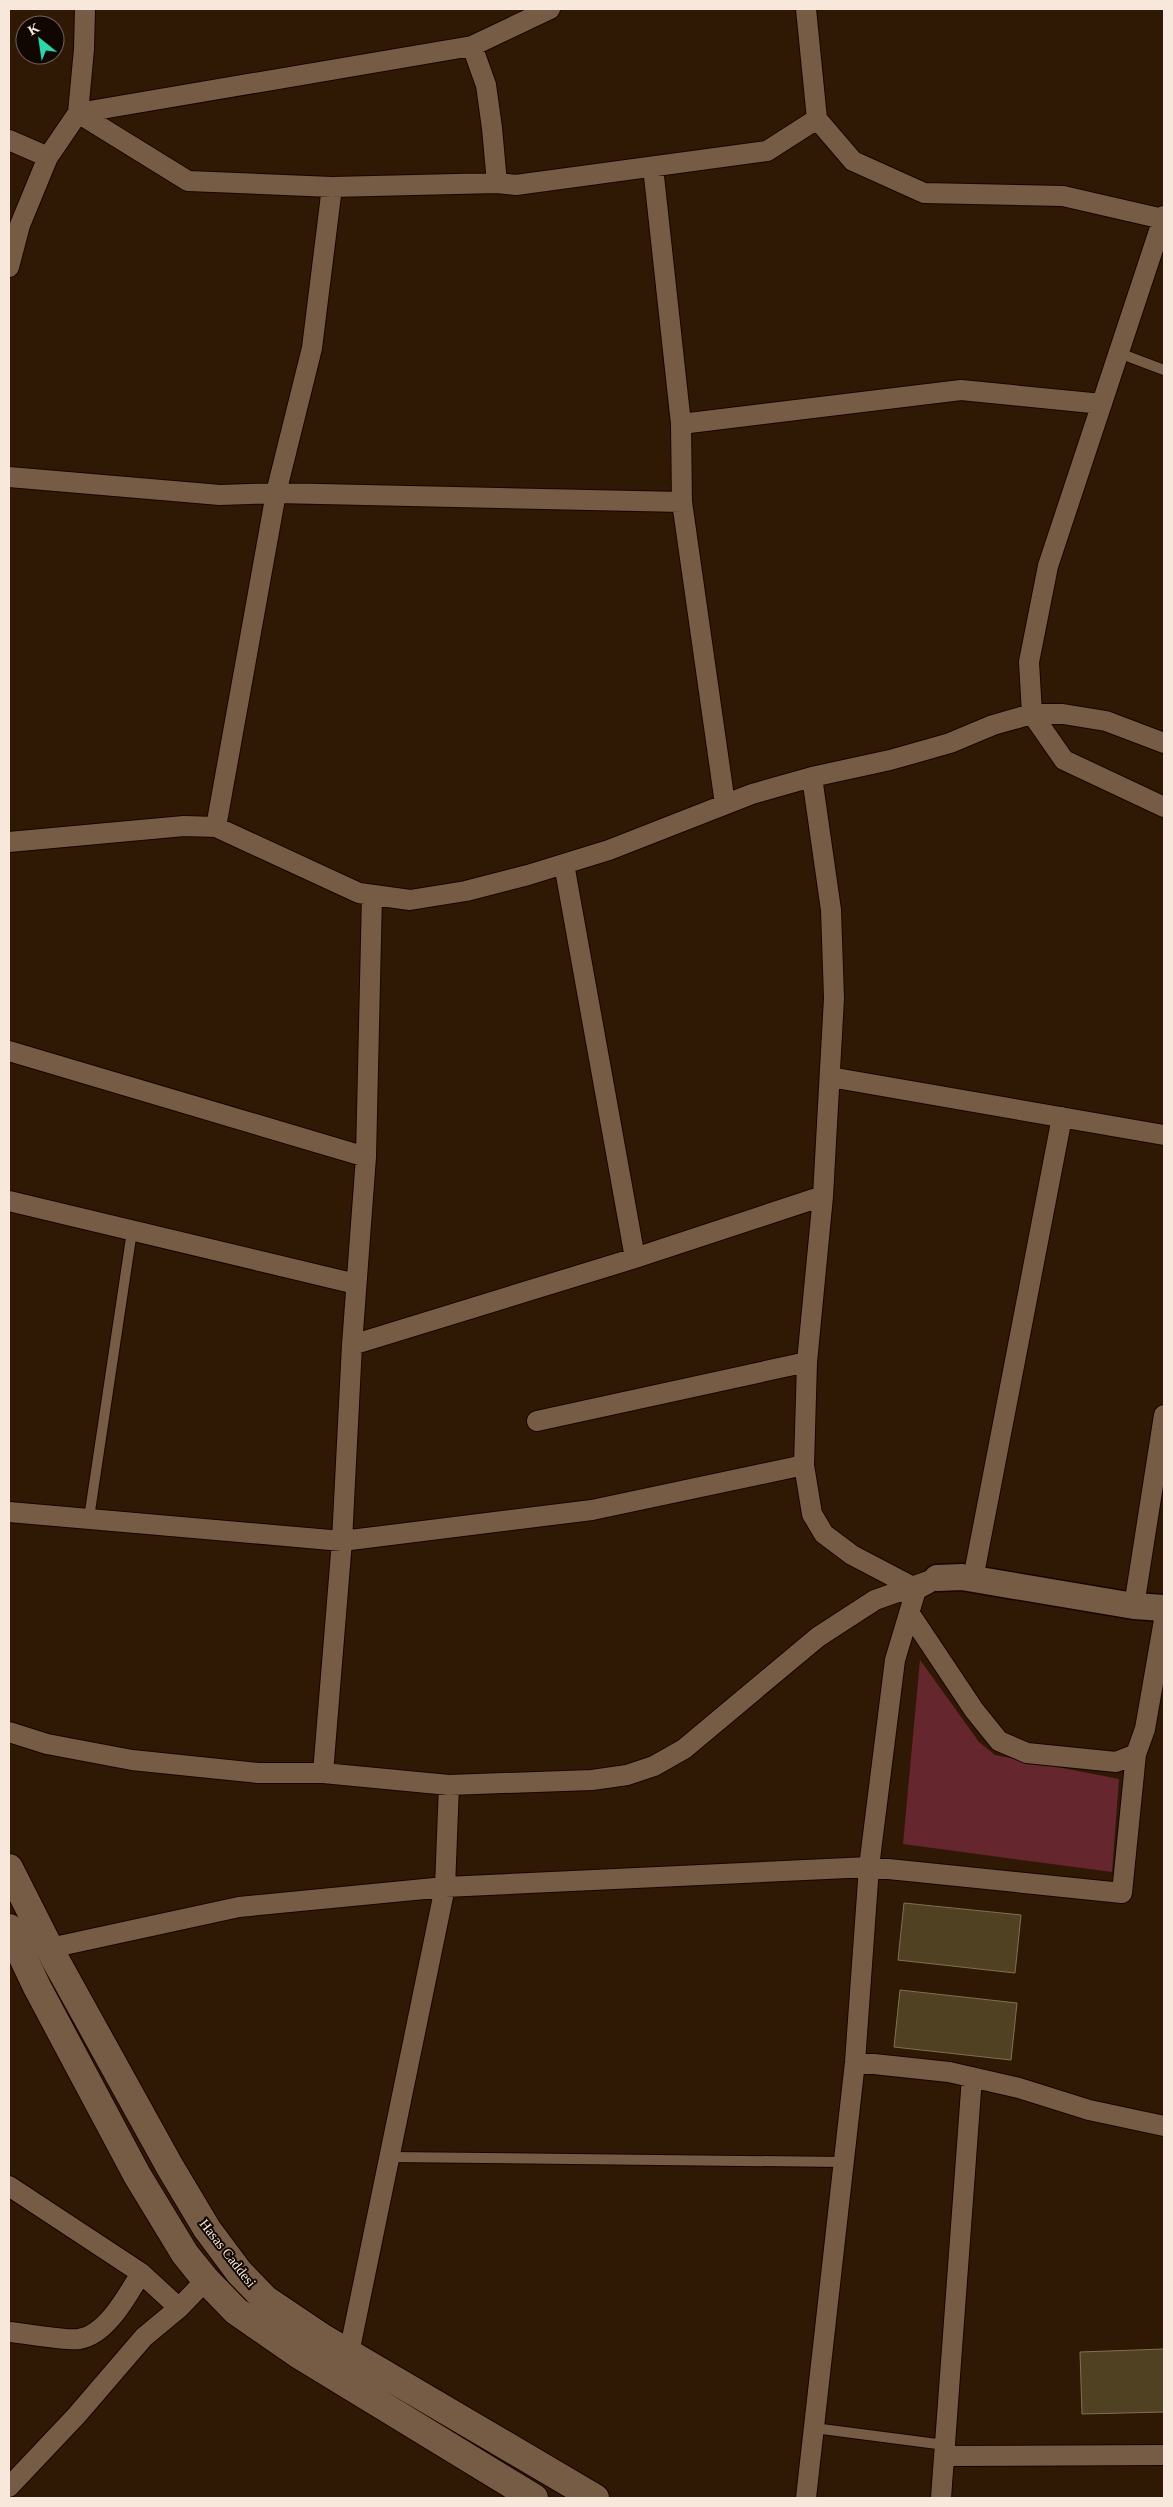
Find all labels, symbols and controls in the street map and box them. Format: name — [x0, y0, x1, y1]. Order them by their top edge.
north arrow — [15, 15, 65, 65]
text: K — [25, 20, 42, 38]
street label: Hasas Caddesi — [196, 2216, 259, 2290]

